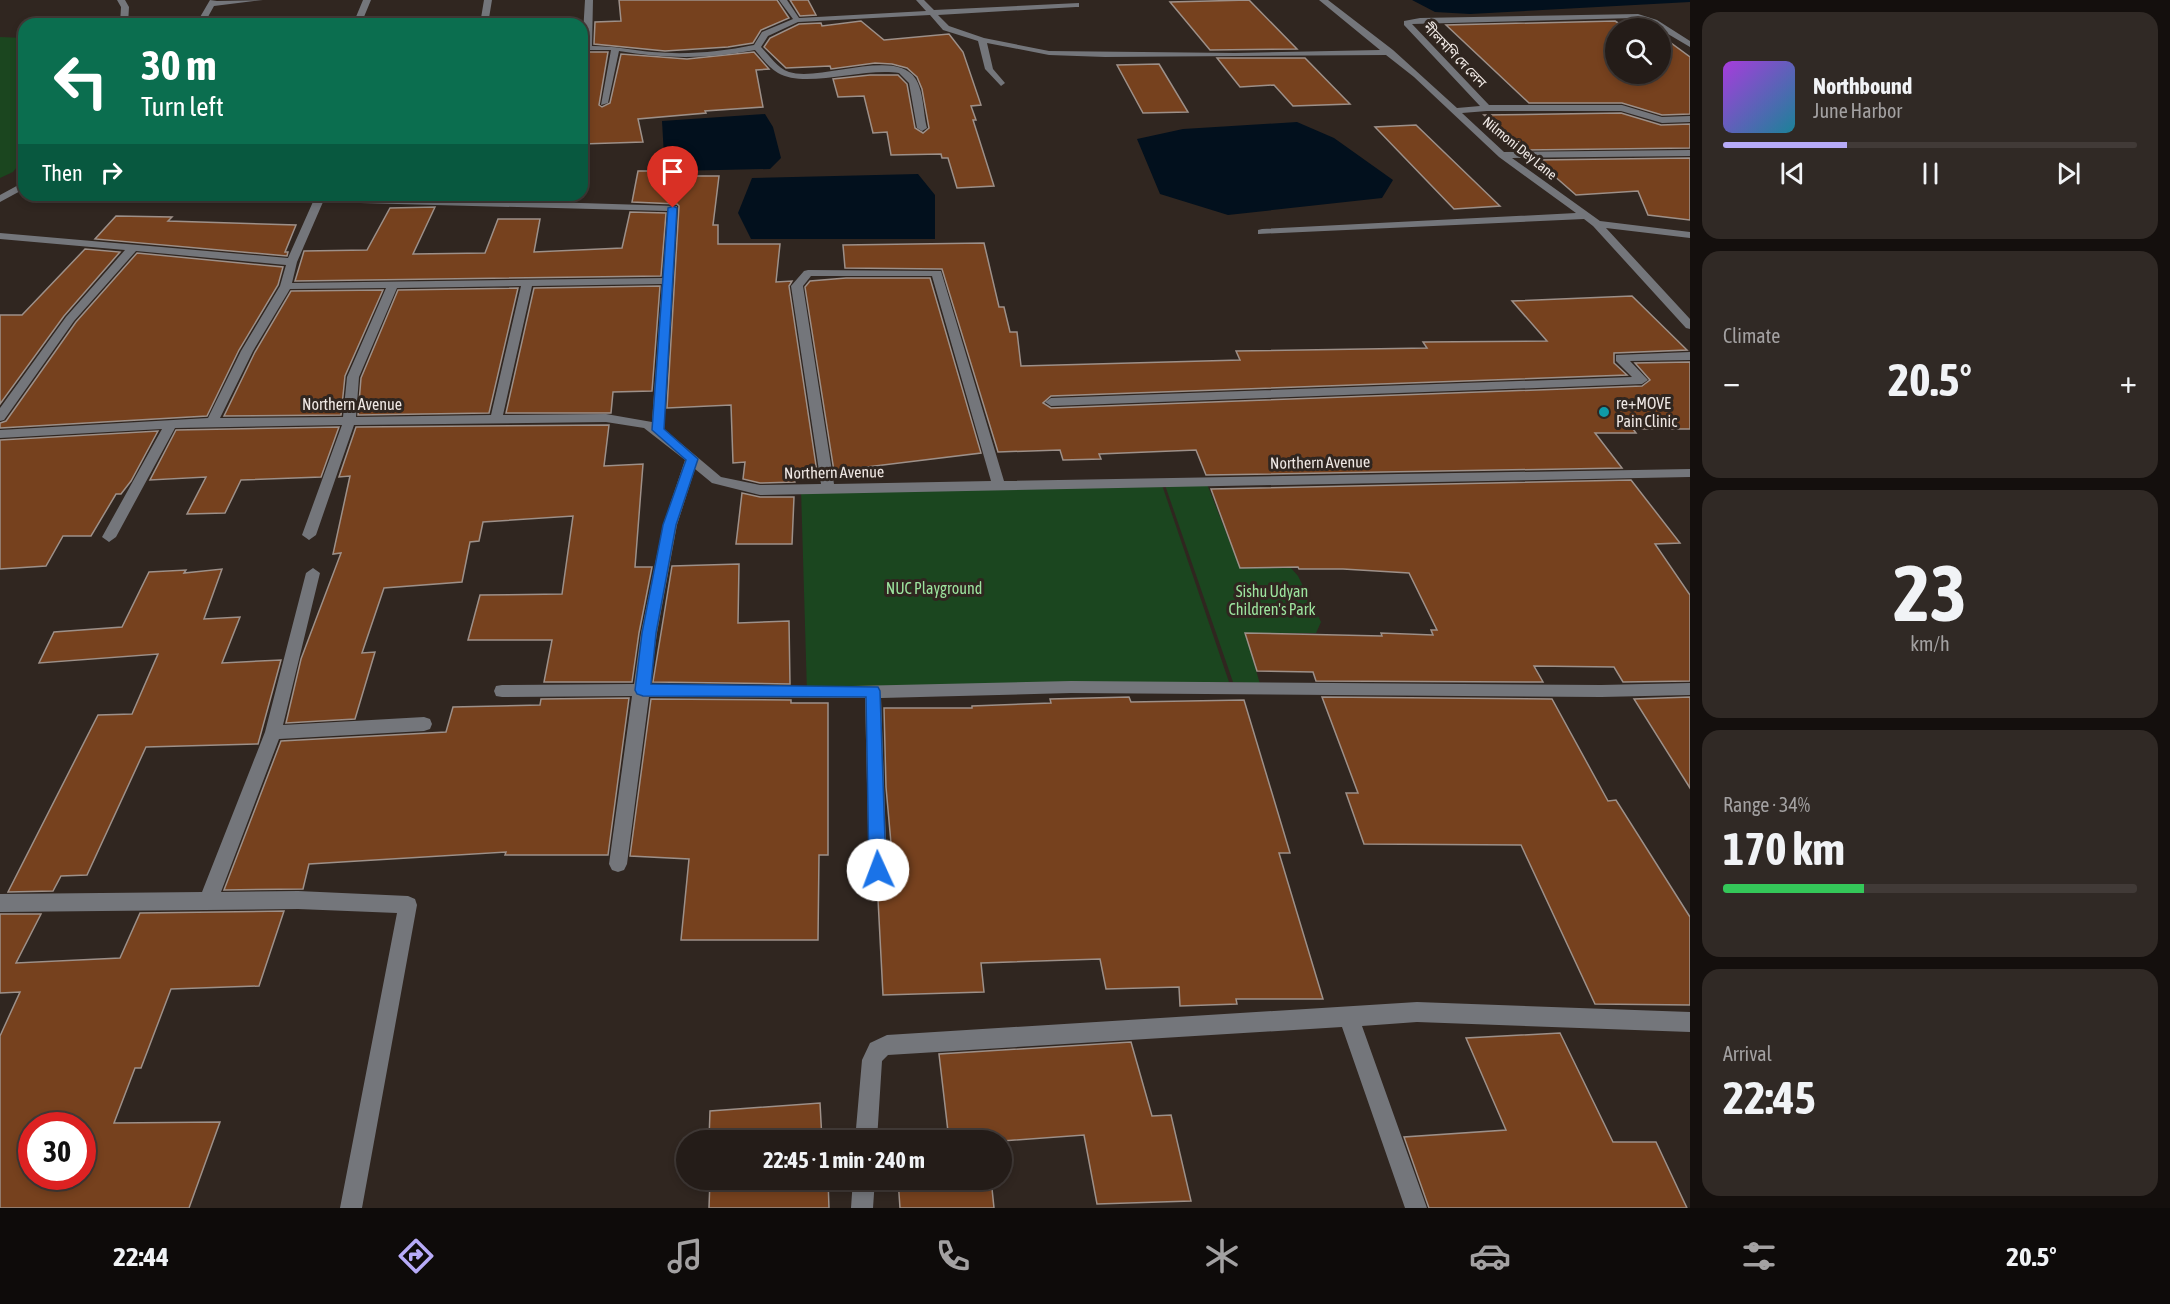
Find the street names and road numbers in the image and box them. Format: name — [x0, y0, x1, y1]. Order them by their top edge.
street label: নীলমণি দে লেন — [1419, 19, 1490, 91]
street label: Nilmoni Dey Lane — [1480, 113, 1560, 183]
street label: Northern Avenue — [302, 395, 402, 413]
street label: Northern Avenue — [1270, 452, 1370, 472]
street label: Northern Avenue — [784, 462, 884, 482]

